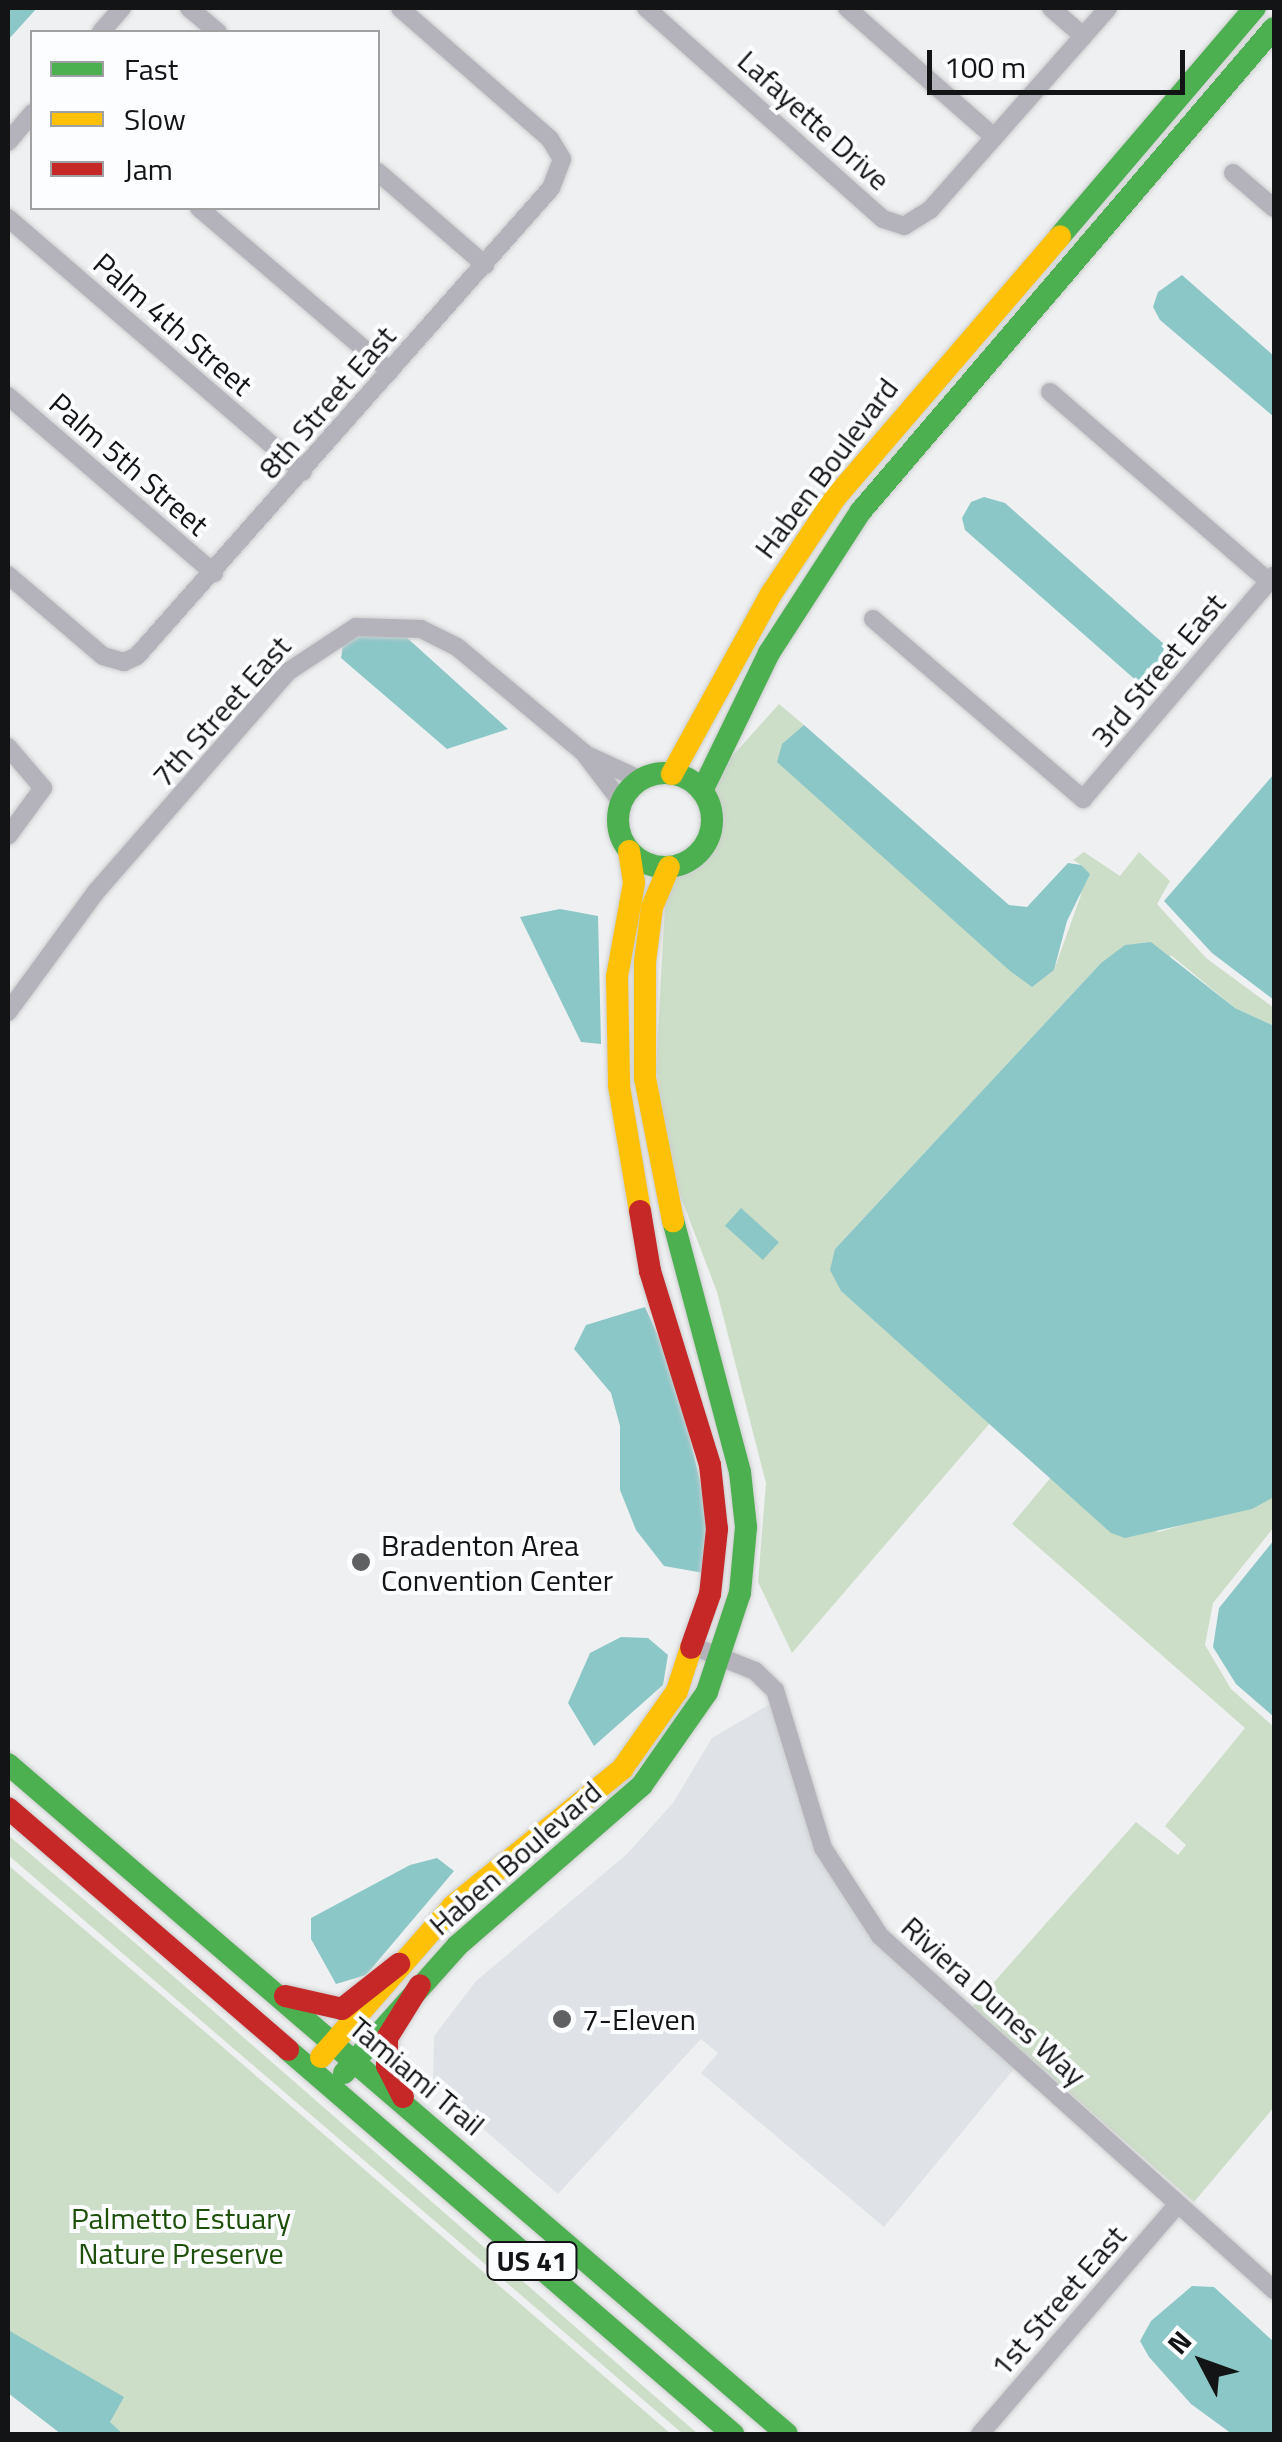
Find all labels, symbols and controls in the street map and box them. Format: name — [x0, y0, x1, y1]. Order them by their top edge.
legend — [30, 30, 380, 210]
scale bar — [932, 30, 1190, 92]
street label: Lafayette Drive — [731, 42, 897, 198]
text: 100 m — [944, 44, 1026, 90]
text: Fast — [124, 46, 178, 92]
text: Slow — [124, 96, 186, 142]
text: Jam — [124, 146, 173, 192]
street label: Palm 4th Street — [86, 245, 260, 403]
street label: 8th Street East — [251, 318, 403, 486]
street label: Haben Boulevard — [747, 371, 905, 565]
street label: Palm 5th Street — [42, 385, 216, 543]
street label: 3rd Street East — [1083, 586, 1233, 754]
street label: 7th Street East — [144, 628, 298, 794]
place label: Bradenton Area Convention Center — [381, 1527, 613, 1598]
marker: Bradenton Area Convention Center — [350, 1551, 372, 1573]
street label: Haben Boulevard — [422, 1774, 608, 1942]
street label: Riviera Dunes Way — [894, 1909, 1094, 2093]
place label: 7-Eleven — [582, 2001, 696, 2037]
marker: 7-Eleven — [551, 2008, 573, 2030]
street label: Tamiami Trail — [342, 2009, 492, 2143]
park label: Palmetto Estuary Nature Preserve — [71, 2200, 291, 2270]
street label: 1st Street East — [983, 2218, 1133, 2384]
road number: US 41 — [484, 2238, 580, 2284]
north arrow — [1152, 2312, 1252, 2412]
text: N — [1156, 2321, 1202, 2363]

